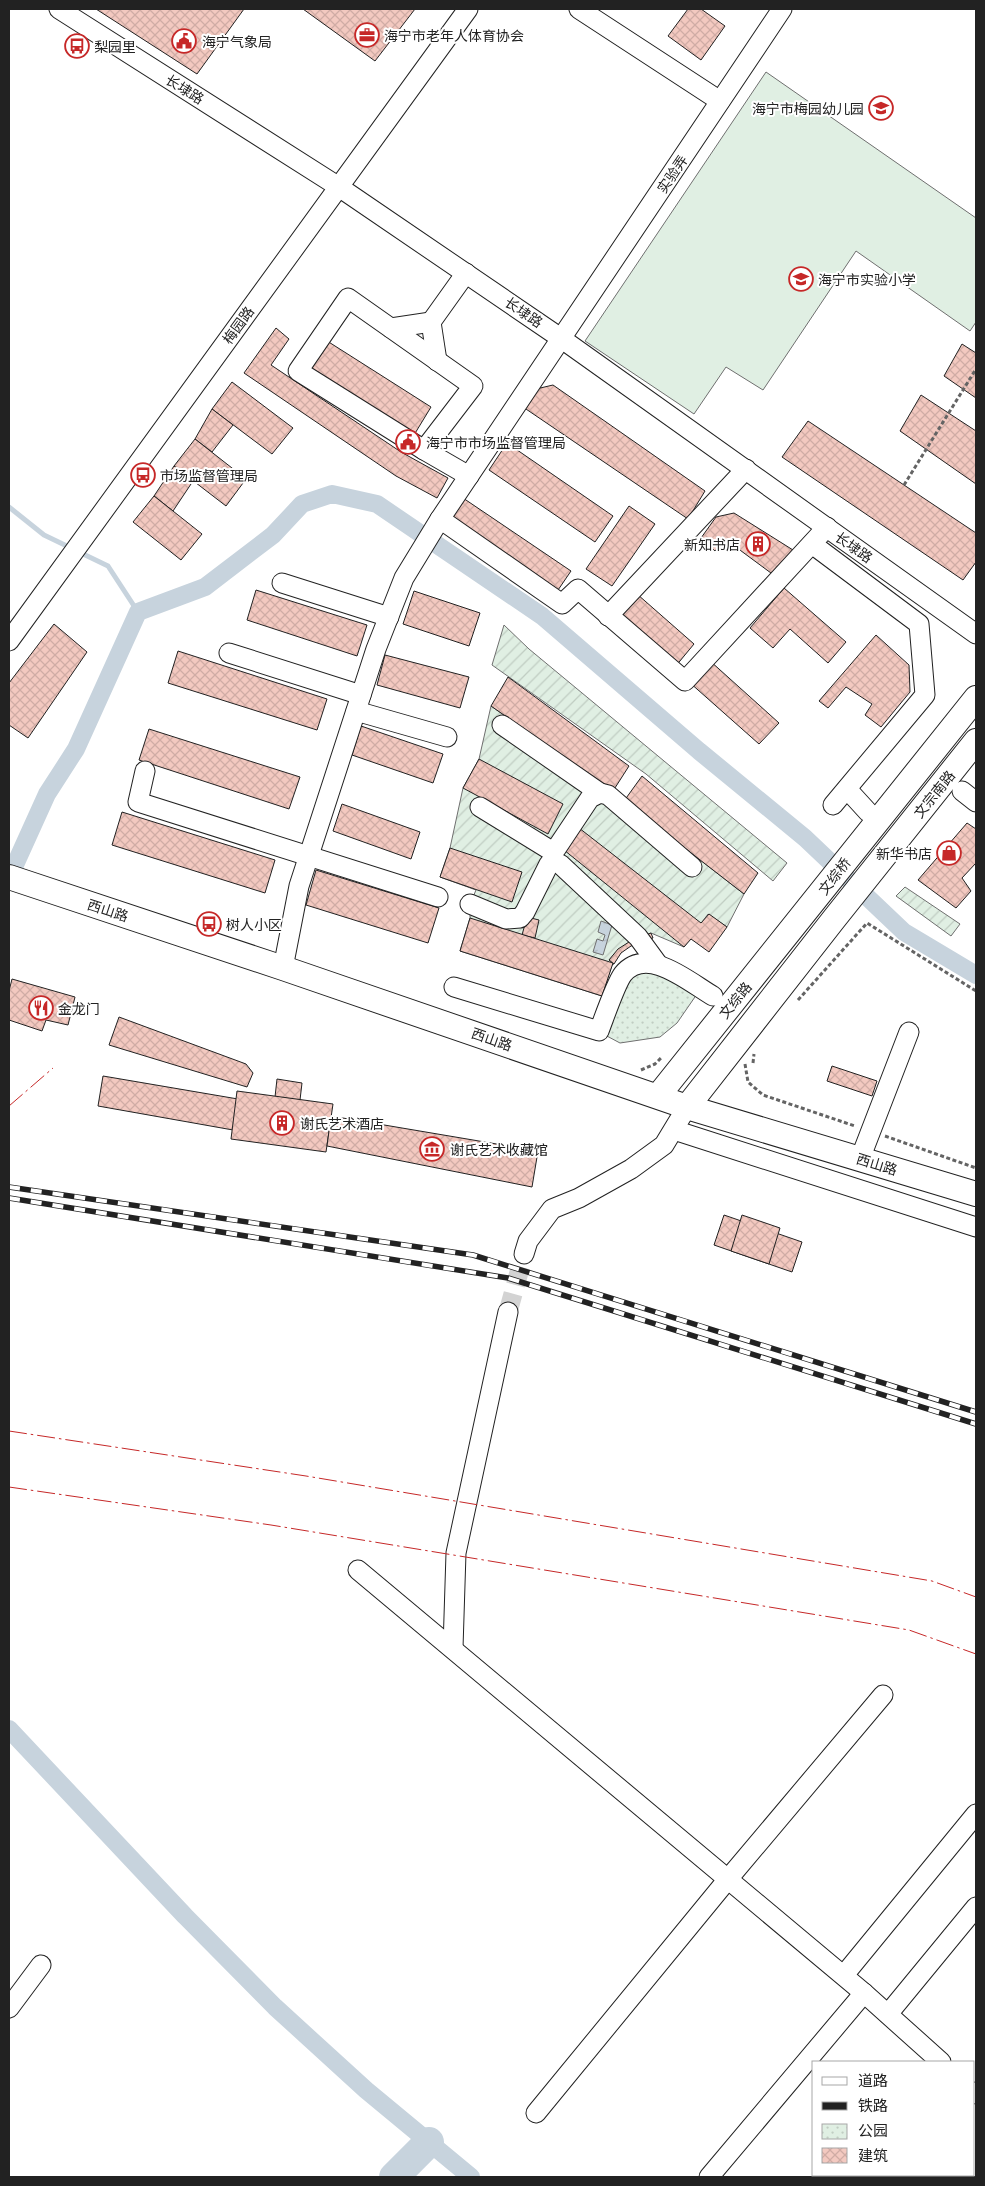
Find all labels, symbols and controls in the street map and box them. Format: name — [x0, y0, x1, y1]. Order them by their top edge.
office icon: 海宁市老年人体育协会 — [354, 22, 380, 48]
place label: 海宁市老年人体育协会 — [384, 26, 524, 45]
public building icon: 海宁气象局 — [171, 28, 197, 54]
place label: 海宁气象局 — [202, 32, 272, 51]
bus stop icon: 梨园里 — [64, 33, 90, 59]
place label: 梨园里 — [94, 37, 136, 56]
street label: 长埭路 — [162, 70, 208, 108]
school or university icon: 海宁市梅园幼儿园 — [868, 95, 894, 121]
place label: 海宁市梅园幼儿园 — [752, 99, 864, 118]
street label: 实验弄 — [652, 151, 692, 197]
school or university icon: 海宁市实验小学 — [788, 266, 814, 292]
place label: 海宁市实验小学 — [818, 270, 916, 289]
street label: 长埭路 — [501, 292, 547, 332]
street label: 梅园路 — [218, 302, 258, 348]
public building icon: 海宁市市场监督管理局 — [395, 429, 421, 455]
place label: 海宁市市场监督管理局 — [426, 433, 566, 452]
bus stop icon: 市场监督管理局 — [130, 462, 156, 488]
place label: 市场监督管理局 — [160, 466, 258, 485]
street label: 长埭路 — [831, 527, 877, 567]
building icon: 新知书店 — [745, 531, 771, 557]
place label: 新知书店 — [684, 535, 740, 554]
street label: 文宗南路 — [909, 766, 959, 822]
shop icon: 新华书店 — [936, 840, 962, 866]
place label: 新华书店 — [876, 844, 932, 863]
street label: 文综桥 — [814, 854, 854, 898]
street label: 西山路 — [85, 894, 131, 926]
bus stop icon: 树人小区 — [196, 911, 222, 937]
place label: 树人小区 — [226, 915, 282, 934]
street label: 文综路 — [714, 978, 756, 1022]
restaurant icon: 金龙门 — [28, 995, 54, 1021]
place label: 金龙门 — [58, 999, 100, 1018]
street label: 西山路 — [469, 1023, 515, 1055]
building icon: 谢氏艺术酒店 — [269, 1110, 295, 1136]
place label: 谢氏艺术酒店 — [300, 1114, 384, 1133]
museum icon: 谢氏艺术收藏馆 — [419, 1136, 445, 1162]
place label: 谢氏艺术收藏馆 — [450, 1140, 548, 1159]
street label: 西山路 — [854, 1149, 900, 1179]
legend — [812, 2061, 975, 2176]
text: 道路 — [858, 2070, 888, 2090]
text: 铁路 — [858, 2095, 888, 2115]
text: 公园 — [858, 2120, 888, 2140]
text: 建筑 — [858, 2145, 888, 2165]

